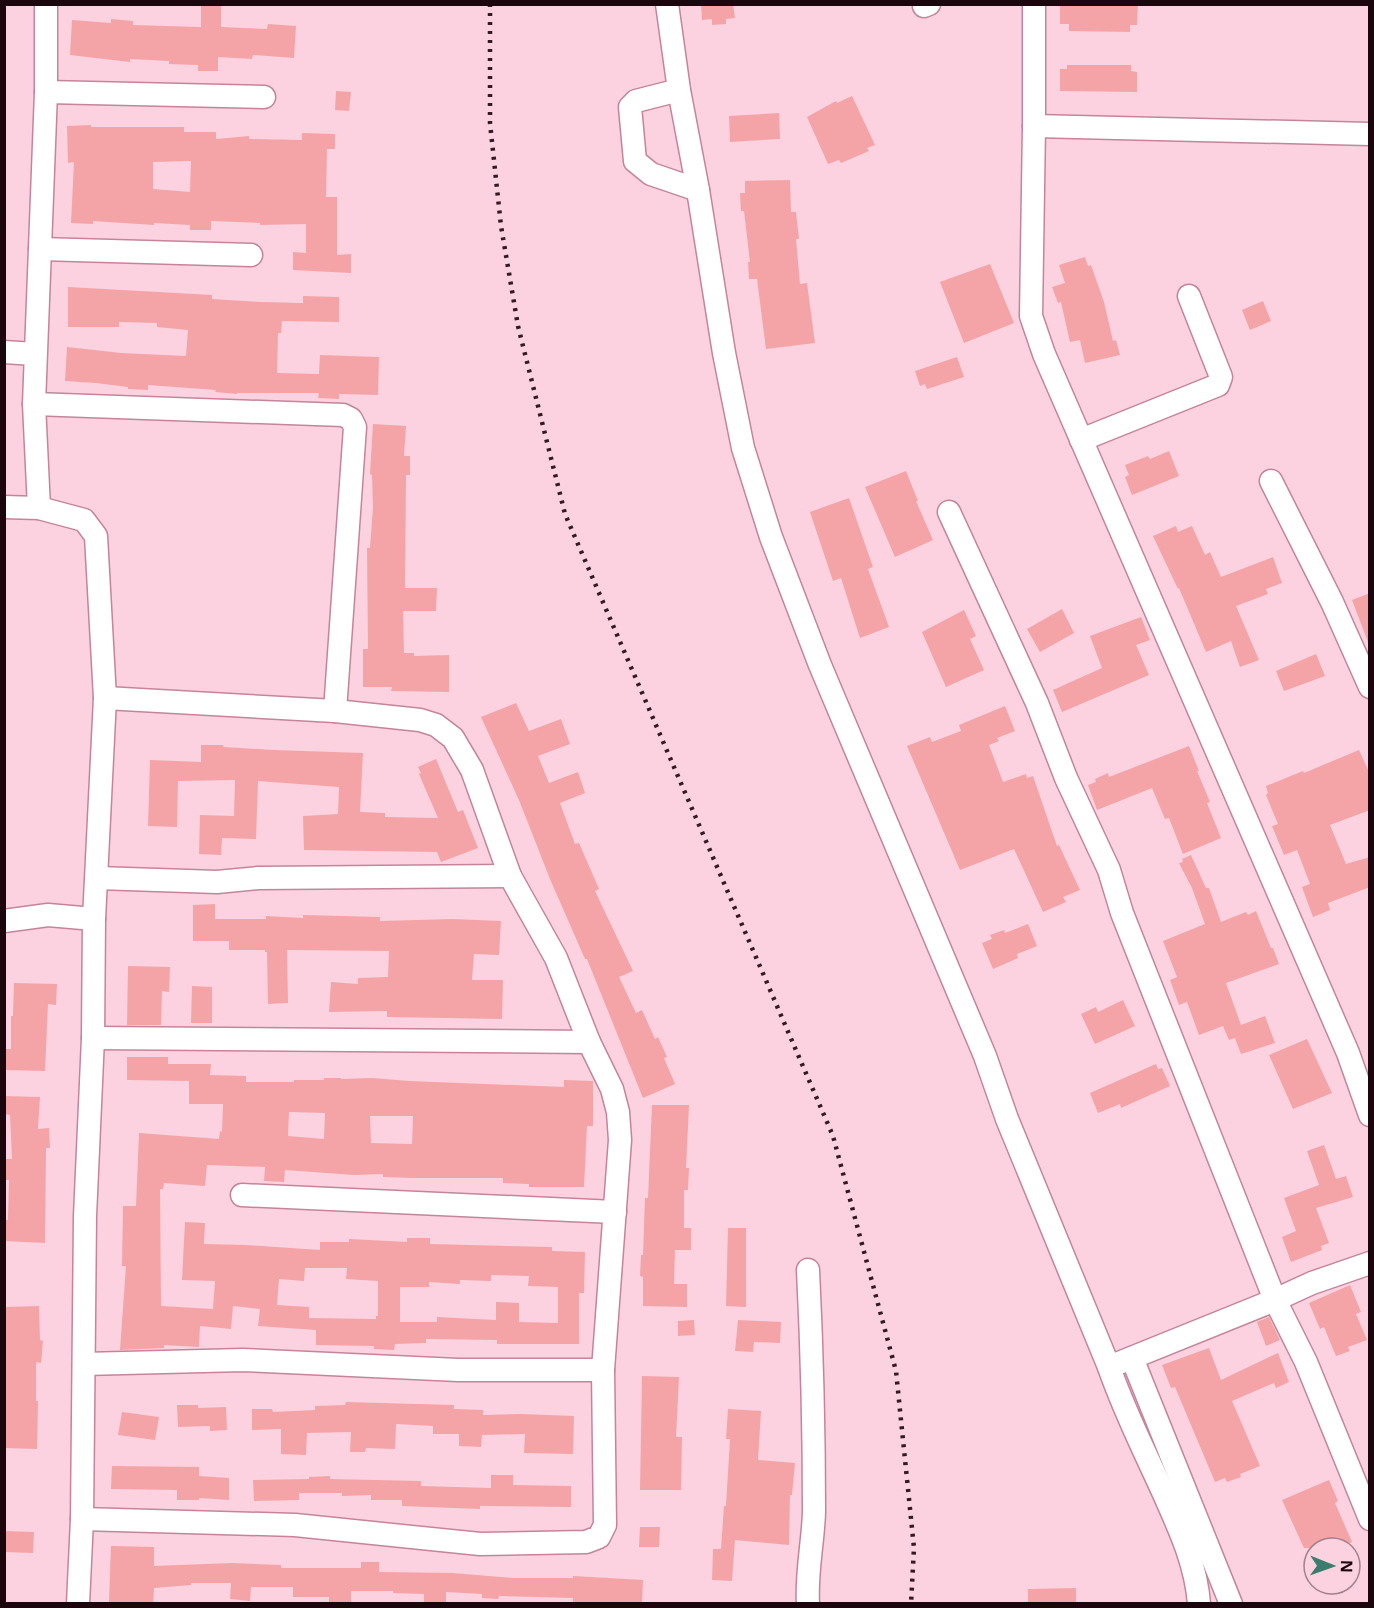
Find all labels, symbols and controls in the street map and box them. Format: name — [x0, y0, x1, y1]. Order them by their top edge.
north arrow — [1302, 1536, 1362, 1596]
text: N — [1336, 1560, 1358, 1573]

